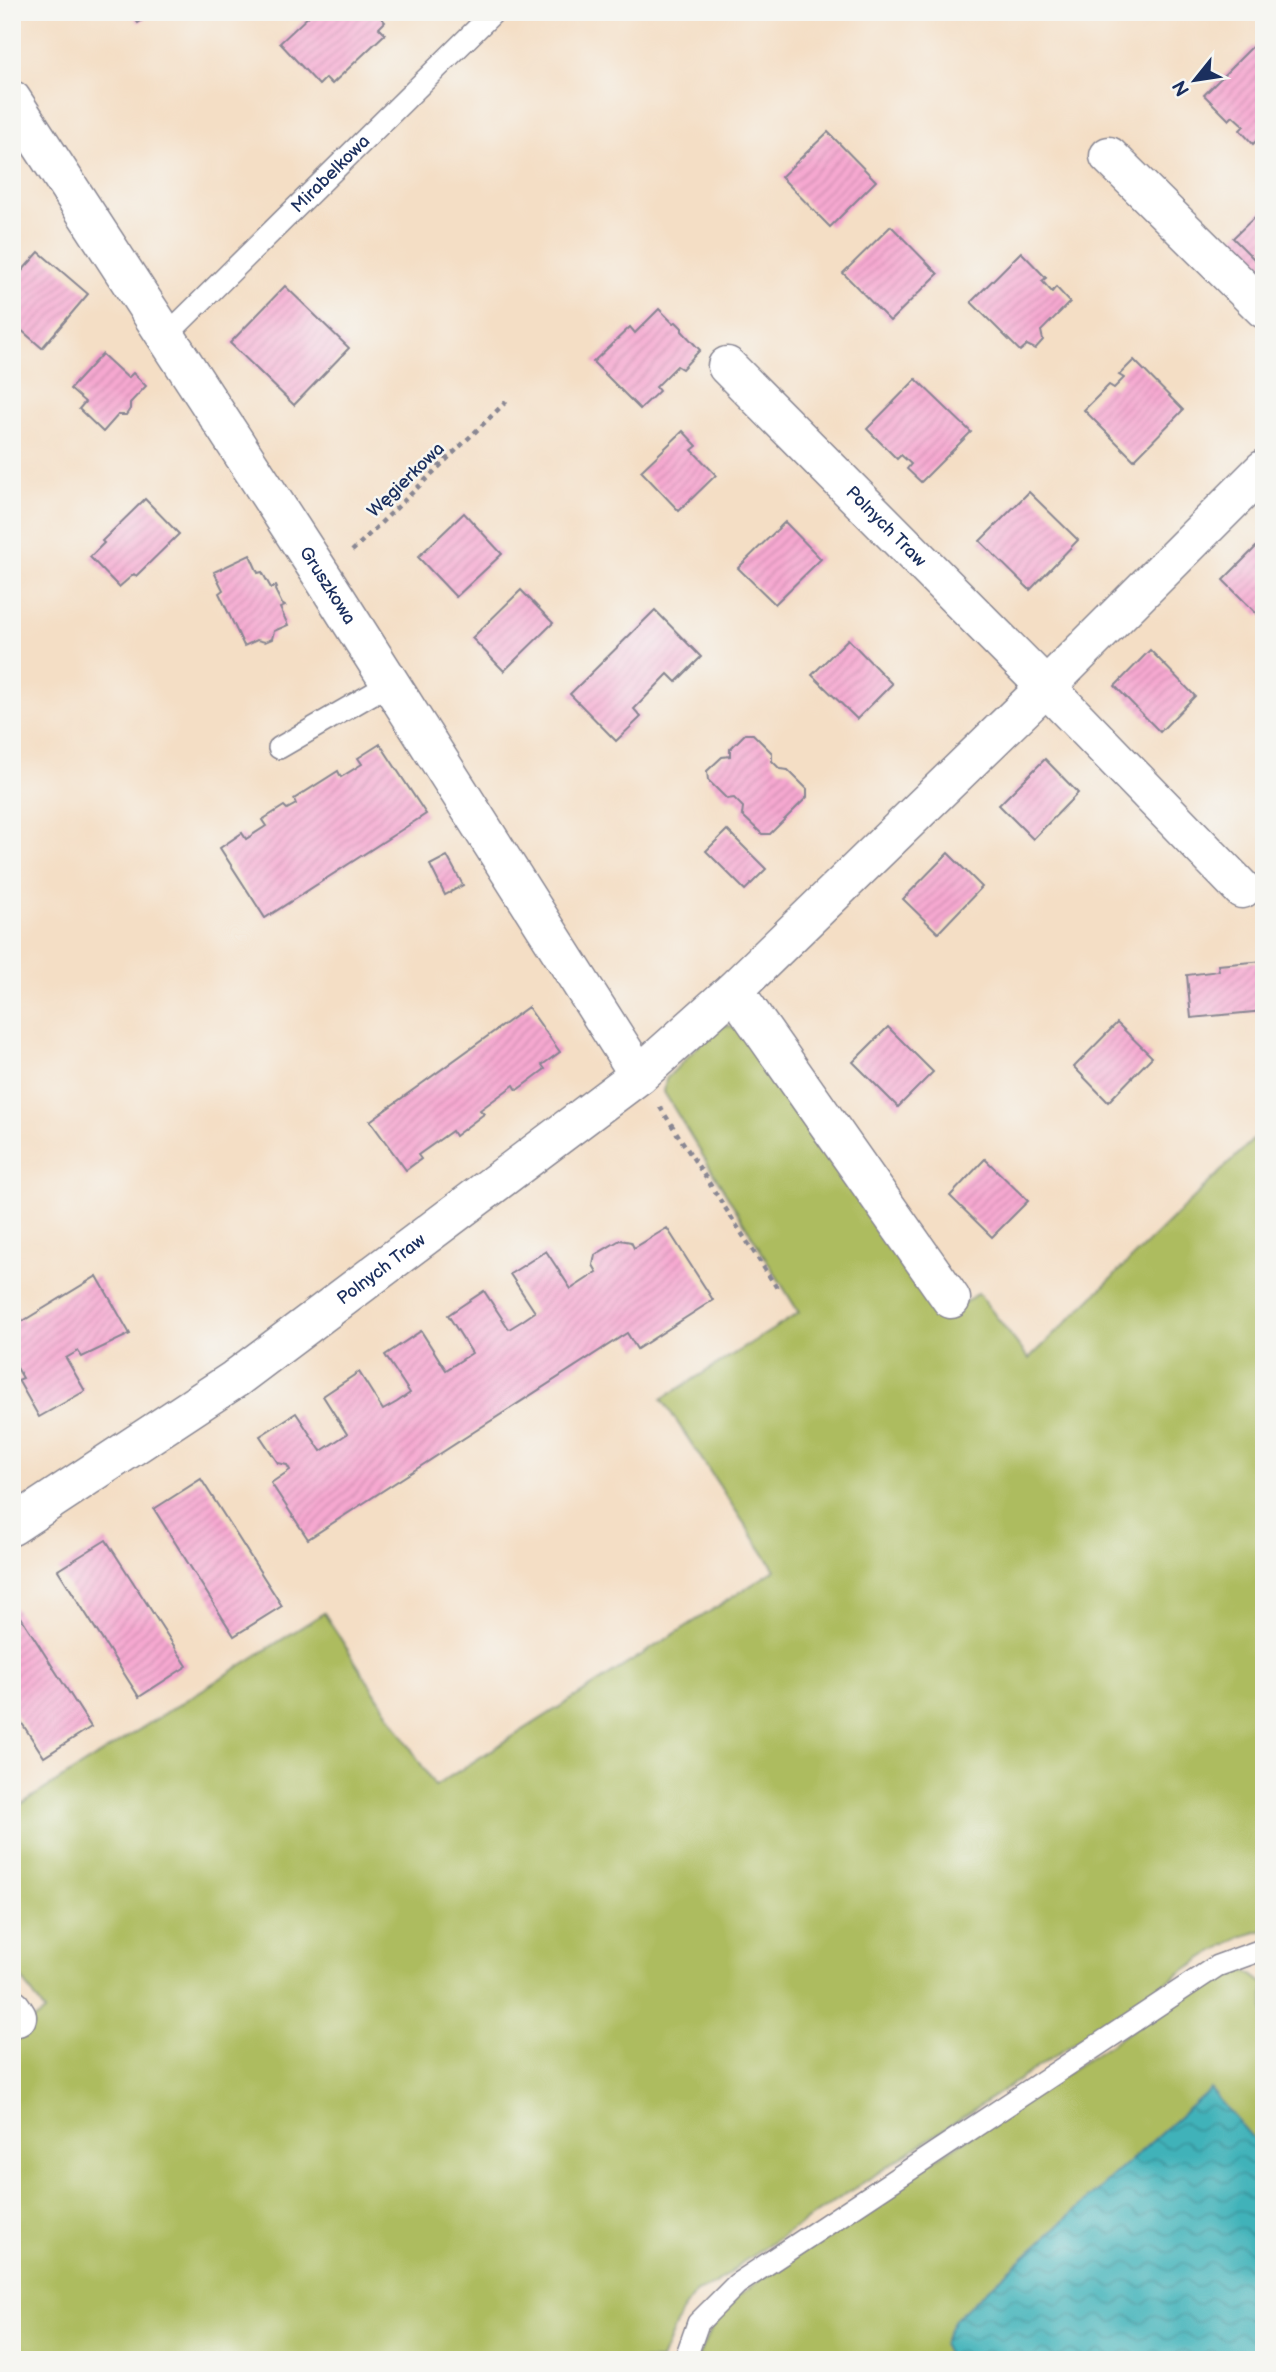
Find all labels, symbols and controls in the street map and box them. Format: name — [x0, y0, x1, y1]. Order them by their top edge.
north arrow — [1160, 46, 1230, 116]
text: N — [1168, 76, 1195, 100]
street label: Mirabelkowa — [287, 130, 374, 217]
street label: Węgierkowa — [363, 438, 449, 522]
street label: Polnych Traw — [842, 482, 931, 571]
street label: Gruszkowa — [295, 542, 360, 628]
street label: Polnych Traw — [333, 1229, 429, 1309]

